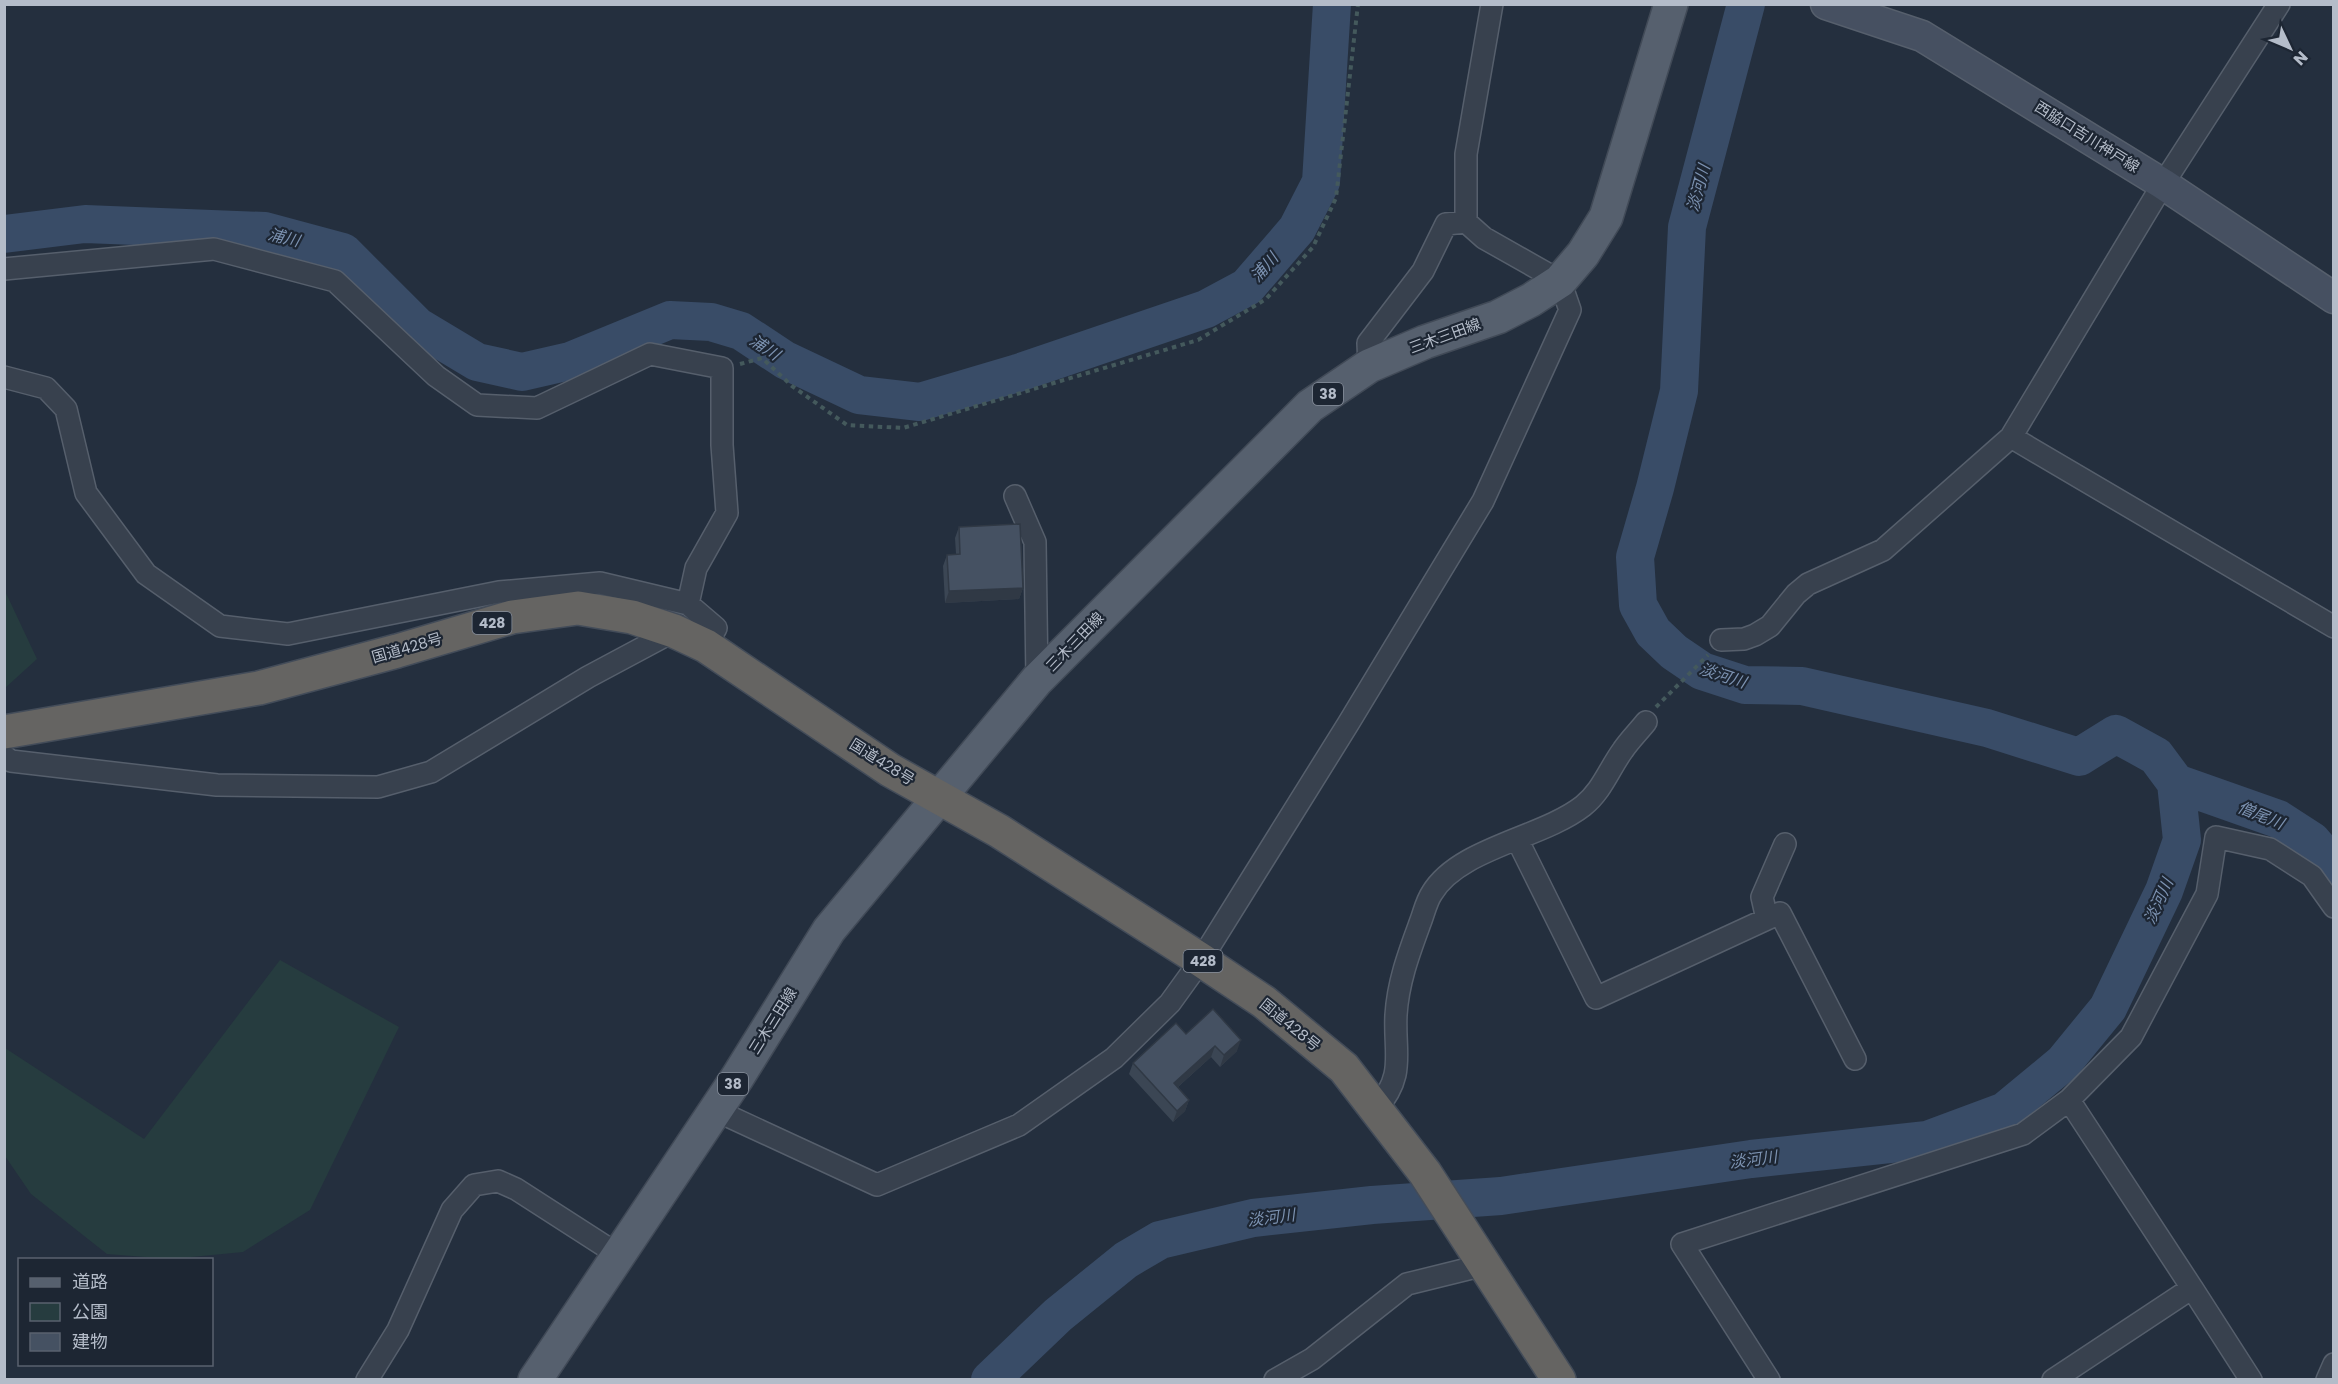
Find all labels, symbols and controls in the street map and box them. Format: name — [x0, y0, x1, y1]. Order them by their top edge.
north arrow — [2260, 18, 2320, 78]
text: N — [2288, 46, 2313, 70]
street label: 西脇口吉川神戸線 — [2031, 96, 2144, 177]
water label: 淡河川 — [1681, 160, 1716, 214]
water label: 浦川 — [266, 222, 304, 253]
water label: 浦川 — [1245, 246, 1285, 287]
street label: 三木三田線 — [1406, 313, 1484, 358]
water label: 浦川 — [745, 329, 786, 367]
road number: 38 — [1313, 383, 1343, 405]
street label: 三木三田線 — [1041, 607, 1108, 676]
road number: 428 — [472, 612, 512, 634]
street label: 国道428号 — [369, 627, 445, 668]
water label: 淡河川 — [1696, 657, 1751, 694]
street label: 国道428号 — [846, 733, 919, 790]
water label: 僧尾川 — [2234, 796, 2289, 836]
water label: 淡河川 — [2138, 873, 2180, 928]
road number: 428 — [1184, 950, 1222, 972]
street label: 三木三田線 — [744, 983, 801, 1058]
street label: 国道428号 — [1256, 994, 1325, 1056]
road number: 38 — [718, 1073, 748, 1095]
water label: 淡河川 — [1728, 1145, 1780, 1174]
water label: 淡河川 — [1246, 1203, 1298, 1232]
legend — [18, 1258, 213, 1366]
text: 道路 — [72, 1269, 108, 1294]
text: 公園 — [72, 1299, 108, 1324]
text: 建物 — [72, 1329, 108, 1354]

